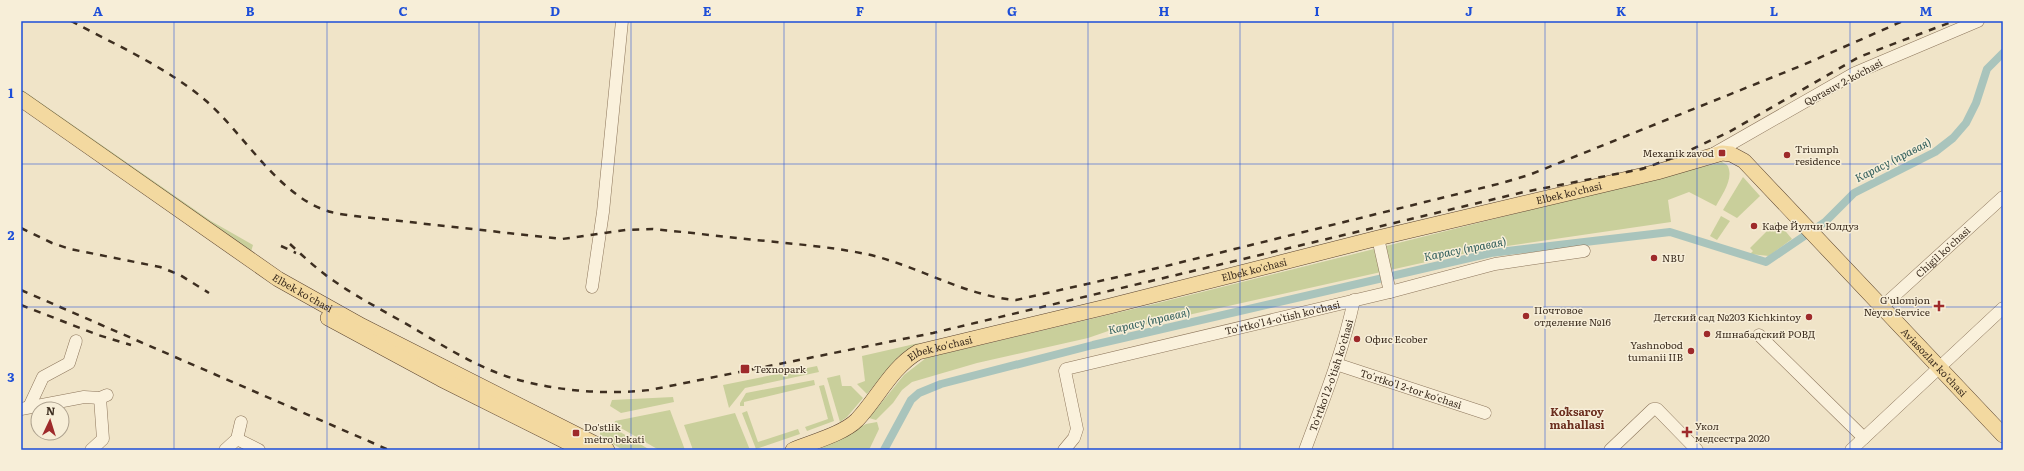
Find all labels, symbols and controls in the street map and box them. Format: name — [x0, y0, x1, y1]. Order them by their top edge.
text: A — [93, 1, 103, 20]
text: B — [246, 1, 255, 20]
text: C — [398, 1, 408, 20]
text: D — [550, 1, 560, 20]
text: E — [703, 1, 712, 20]
text: F — [856, 1, 864, 20]
text: G — [1007, 1, 1017, 20]
text: H — [1159, 1, 1170, 20]
text: I — [1314, 1, 1320, 20]
text: J — [1465, 1, 1473, 20]
text: K — [1616, 1, 1627, 20]
text: L — [1770, 1, 1778, 20]
text: M — [1920, 1, 1933, 20]
street label: Qorasuv 2-koʻchasi — [1801, 54, 1885, 109]
text: 1 — [8, 83, 14, 102]
water label: Карасу (правая) — [1852, 133, 1933, 185]
place label: Triumph residence — [1795, 141, 1840, 168]
place label: Mexanik zavod — [1642, 145, 1714, 160]
marker: Mexanik zavod — [1717, 148, 1727, 158]
marker: Triumph residence — [1782, 150, 1792, 160]
street label: Elbek ko'chasi — [1534, 177, 1604, 207]
place label: Кафе Йулчи Юлдуз — [1762, 218, 1859, 233]
marker: Кафе Йулчи Юлдуз — [1749, 221, 1759, 231]
street label: Chigil ko'chasi — [1912, 222, 1974, 280]
text: 2 — [8, 225, 15, 244]
water label: Карасу (правая) — [1422, 232, 1507, 264]
place label: NBU — [1662, 250, 1685, 265]
street label: Elbek ko'chasi — [1219, 253, 1289, 285]
marker: NBU — [1649, 253, 1659, 263]
street label: Elbek ko'chasi — [270, 269, 336, 316]
place label: G'ulomjon Neyro Service — [1864, 292, 1930, 319]
street label: To'rtko'l 4-o'tish ko'chasi — [1223, 296, 1342, 338]
marker: G'ulomjon Neyro Service — [1933, 300, 1945, 312]
place label: Почтовое отделение №16 — [1534, 302, 1612, 329]
water label: Карасу (правая) — [1106, 303, 1191, 337]
place label: Детский сад №203 Kichkintoy — [1654, 309, 1801, 324]
marker: Почтовое отделение №16 — [1521, 311, 1531, 321]
marker: Детский сад №203 Kichkintoy — [1804, 312, 1814, 322]
street label: To'rtko'l 2-o'tish ko'chasi — [1304, 317, 1356, 434]
street label: Aviasozlar ko'chasi — [1898, 324, 1971, 400]
place label: Яшнабадский РОВД — [1715, 326, 1815, 341]
marker: Яшнабадский РОВД — [1702, 329, 1712, 339]
street label: Elbek ko'chasi — [904, 331, 974, 364]
place label: Офис Ecober — [1365, 331, 1428, 346]
marker: Офис Ecober — [1352, 334, 1362, 344]
place label: Yashnobod tumanii IIB — [1628, 337, 1683, 364]
marker: Yashnobod tumanii IIB — [1686, 346, 1696, 356]
place label: Texnopark — [754, 361, 807, 376]
marker: Texnopark — [739, 363, 751, 375]
street label: To'rtko'l 2-tor ko'chasi — [1358, 365, 1465, 412]
text: 3 — [7, 367, 15, 386]
north arrow — [30, 401, 70, 441]
text: N — [46, 402, 56, 418]
district label: Koʻksaroy mahallasi — [1549, 403, 1605, 432]
place label: Укол медсестра 2020 — [1695, 418, 1770, 445]
place label: Do'stlik metro bekati — [584, 419, 645, 446]
marker: Укол медсестра 2020 — [1682, 427, 1692, 437]
marker: Do'stlik metro bekati — [571, 428, 581, 438]

